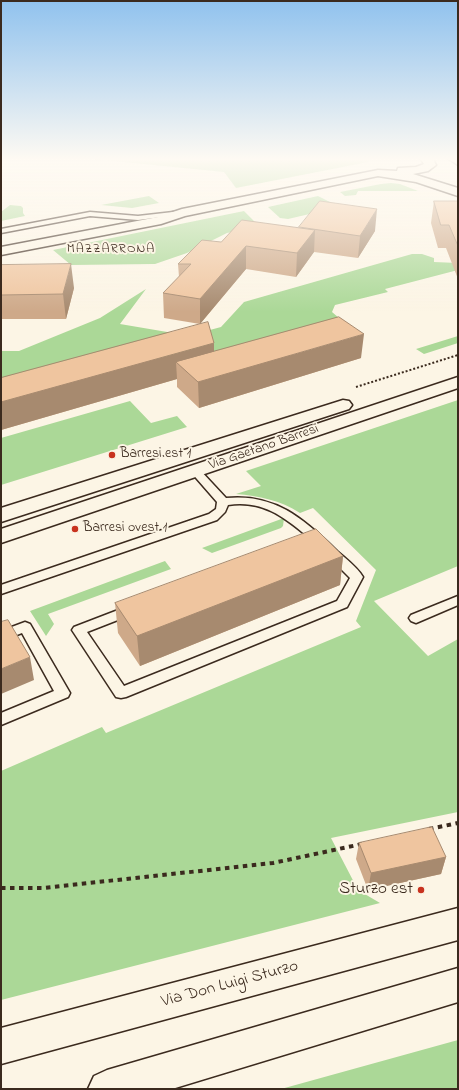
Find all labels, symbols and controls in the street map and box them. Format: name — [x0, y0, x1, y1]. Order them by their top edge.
district label: MAZZARRONA — [67, 242, 155, 258]
street label: Via Gaetano Barresi — [207, 421, 321, 475]
place label: Barresi est 1 — [120, 447, 191, 463]
marker: Barresi est 1 — [107, 450, 117, 460]
place label: Barresi ovest 1 — [83, 521, 167, 537]
marker: Barresi ovest 1 — [70, 524, 80, 534]
place label: Sturzo est — [339, 880, 413, 900]
marker: Sturzo est — [416, 885, 426, 895]
street label: Via Don Luigi Sturzo — [159, 957, 301, 1013]

